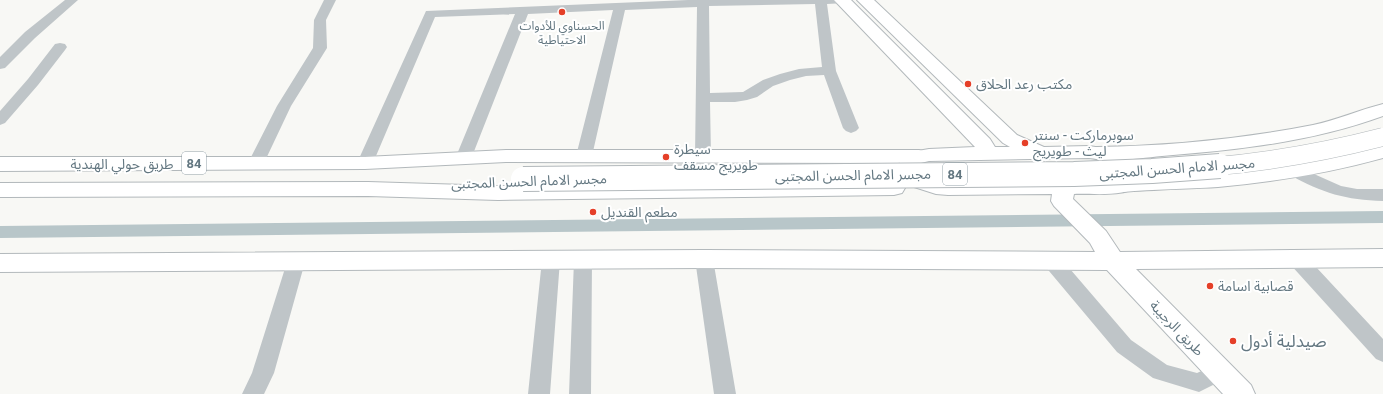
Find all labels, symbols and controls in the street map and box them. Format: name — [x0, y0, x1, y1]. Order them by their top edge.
marker: الحسناوي للأدوات الاحتياطية — [557, 7, 567, 17]
place label: الحسناوي للأدوات الاحتياطية — [519, 19, 605, 47]
place label: مكتب رعد الحلاق — [976, 76, 1072, 93]
marker: مكتب رعد الحلاق — [963, 79, 973, 89]
place label: سوبرماركت - سنتر ليث - طويريج — [1032, 127, 1134, 162]
marker: سوبرماركت - سنتر ليث - طويريج — [1020, 138, 1030, 148]
place label: سيطرة طويريج مسقف — [674, 141, 758, 176]
road number: 84 — [182, 152, 206, 174]
marker: سيطرة طويريج مسقف — [661, 152, 671, 162]
street label: مجسر الامام الحسن المجتبى — [1099, 155, 1256, 184]
street label: طريق حولي الهندية — [70, 156, 174, 175]
road number: 84 — [943, 163, 967, 185]
street label: مجسر الامام الحسن المجتبى — [775, 166, 931, 187]
street label: مجسر الامام الحسن المجتبى — [451, 170, 607, 195]
place label: مطعم القنديل — [601, 204, 677, 223]
marker: مطعم القنديل — [588, 207, 598, 217]
place label: قصابية اسامة — [1218, 278, 1293, 294]
marker: قصابية اسامة — [1205, 281, 1215, 291]
street label: طريق الرجيبة — [1145, 297, 1207, 360]
place label: صيدلية أدول — [1241, 331, 1327, 352]
marker: صيدلية أدول — [1228, 336, 1238, 346]

